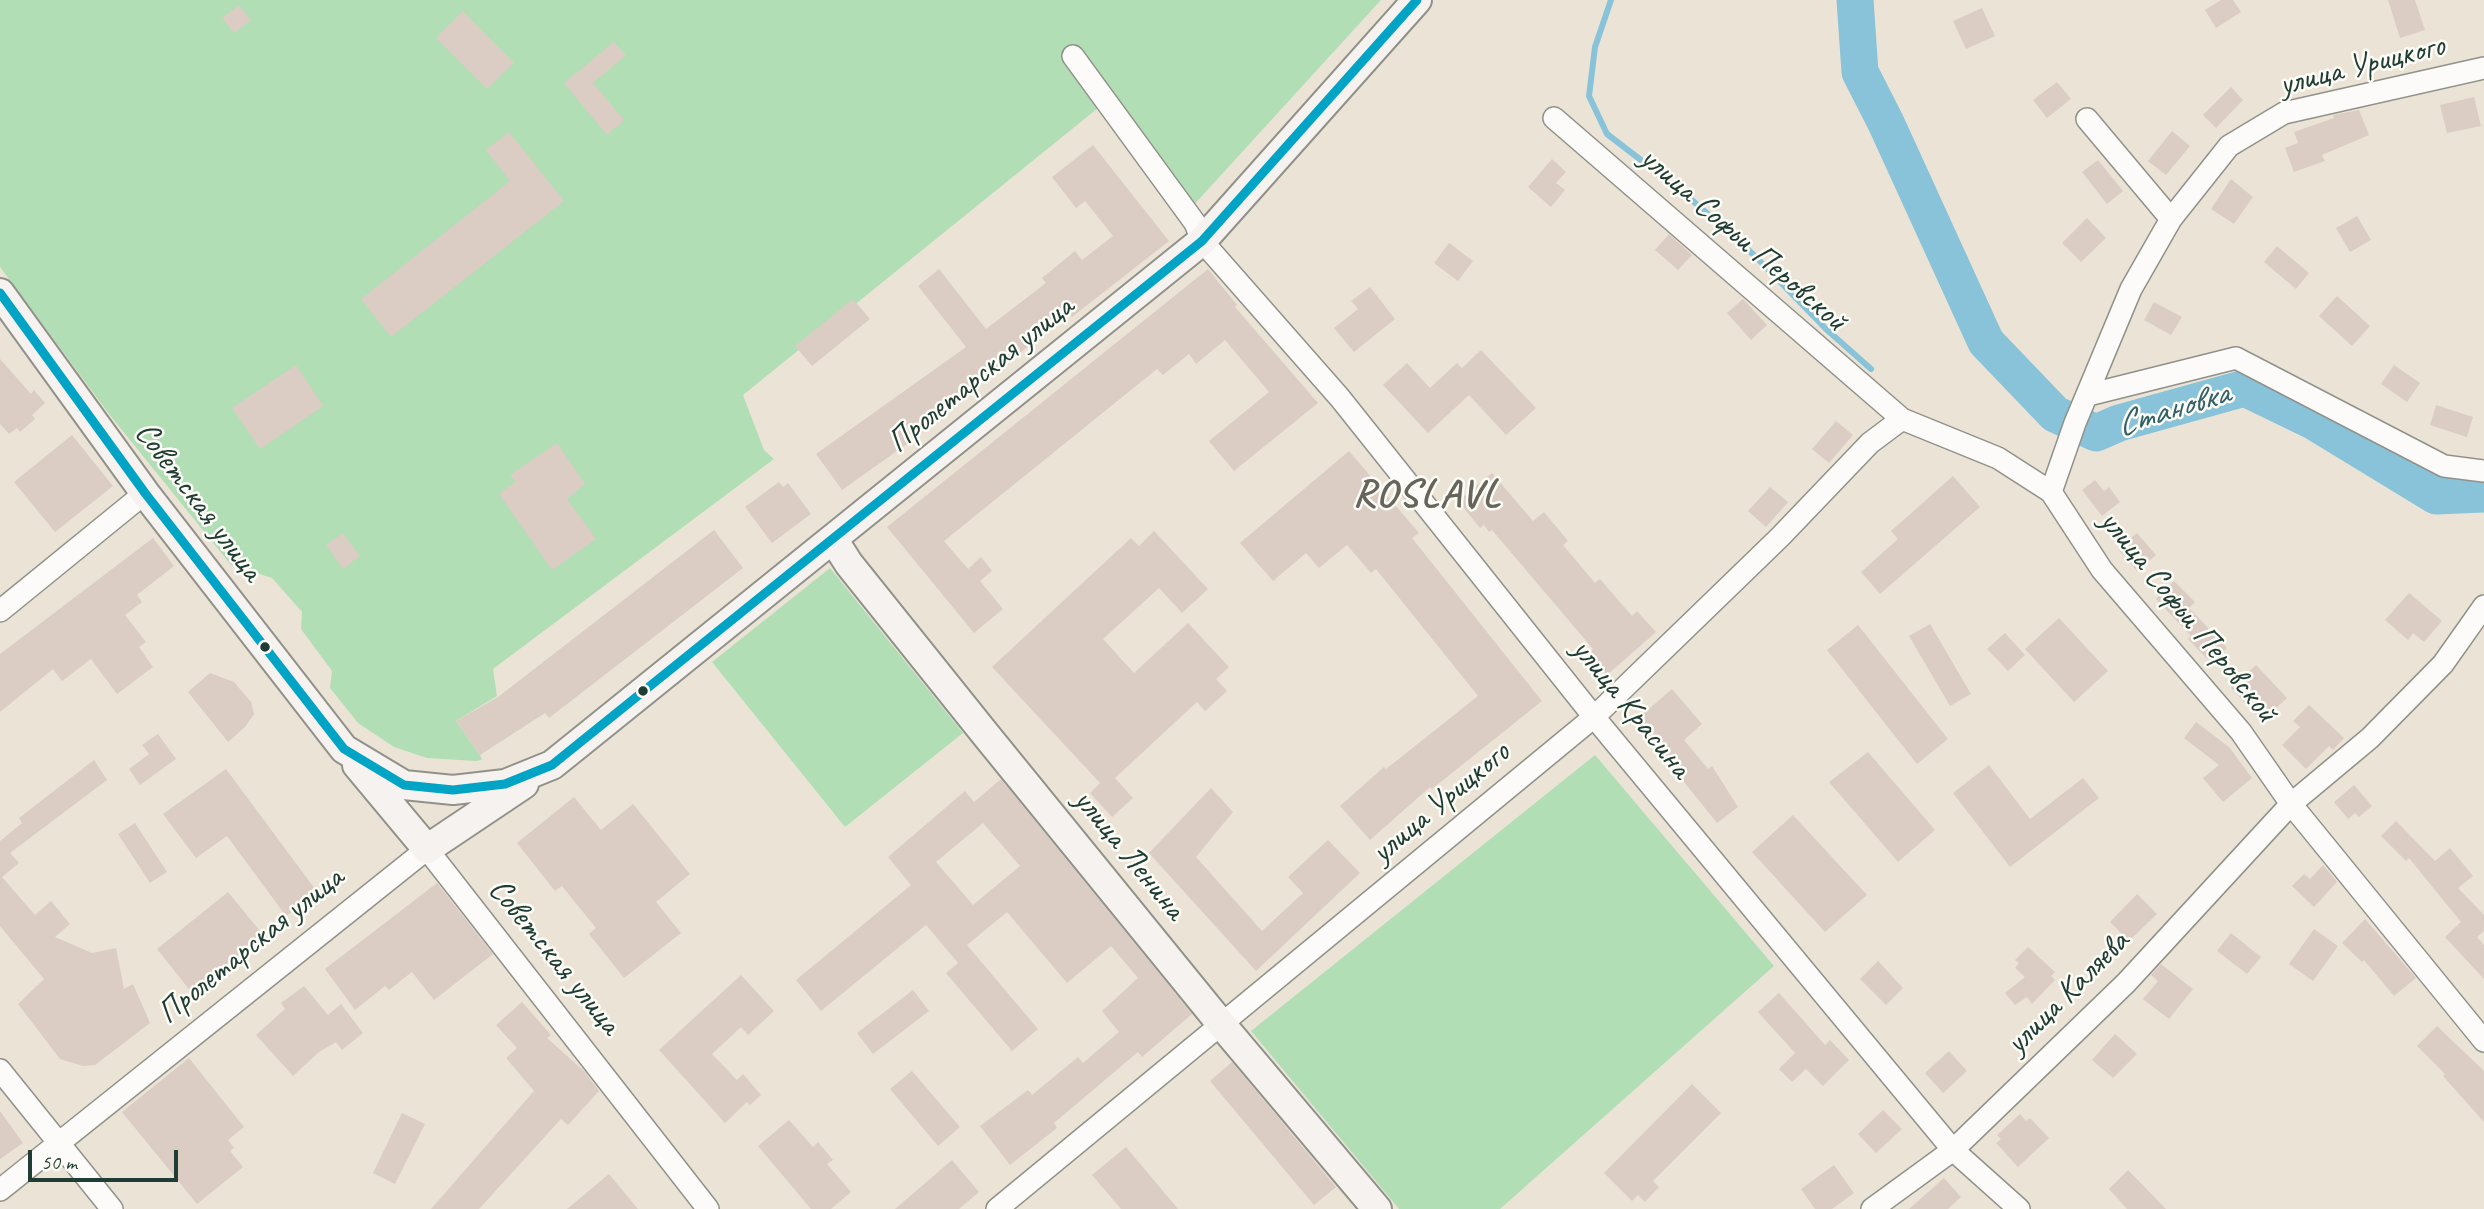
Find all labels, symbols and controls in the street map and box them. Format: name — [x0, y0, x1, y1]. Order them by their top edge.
street label: улица Урицкого — [2275, 26, 2449, 106]
street label: улица Софьи Перовской — [1631, 139, 1855, 341]
street label: Пролетарская улица — [880, 288, 1082, 462]
water label: Становка — [2112, 373, 2234, 447]
street label: Советская улица — [125, 415, 271, 589]
district label: ROSLAVL — [1354, 472, 1500, 520]
street label: улица Софьи Перовской — [2090, 503, 2286, 731]
street label: улица Красина — [1563, 631, 1699, 787]
unlabelled marker — [258, 640, 272, 654]
unlabelled marker — [636, 684, 650, 698]
street label: улица Урицкого — [1364, 734, 1518, 872]
street label: улица Ленина — [1064, 782, 1194, 928]
street label: Пролетарская улица — [150, 859, 352, 1033]
street label: Советская улица — [479, 871, 629, 1043]
street label: улица Каляева — [1998, 923, 2138, 1063]
scale bar — [32, 1136, 182, 1180]
text: 50 m — [41, 1149, 77, 1175]

